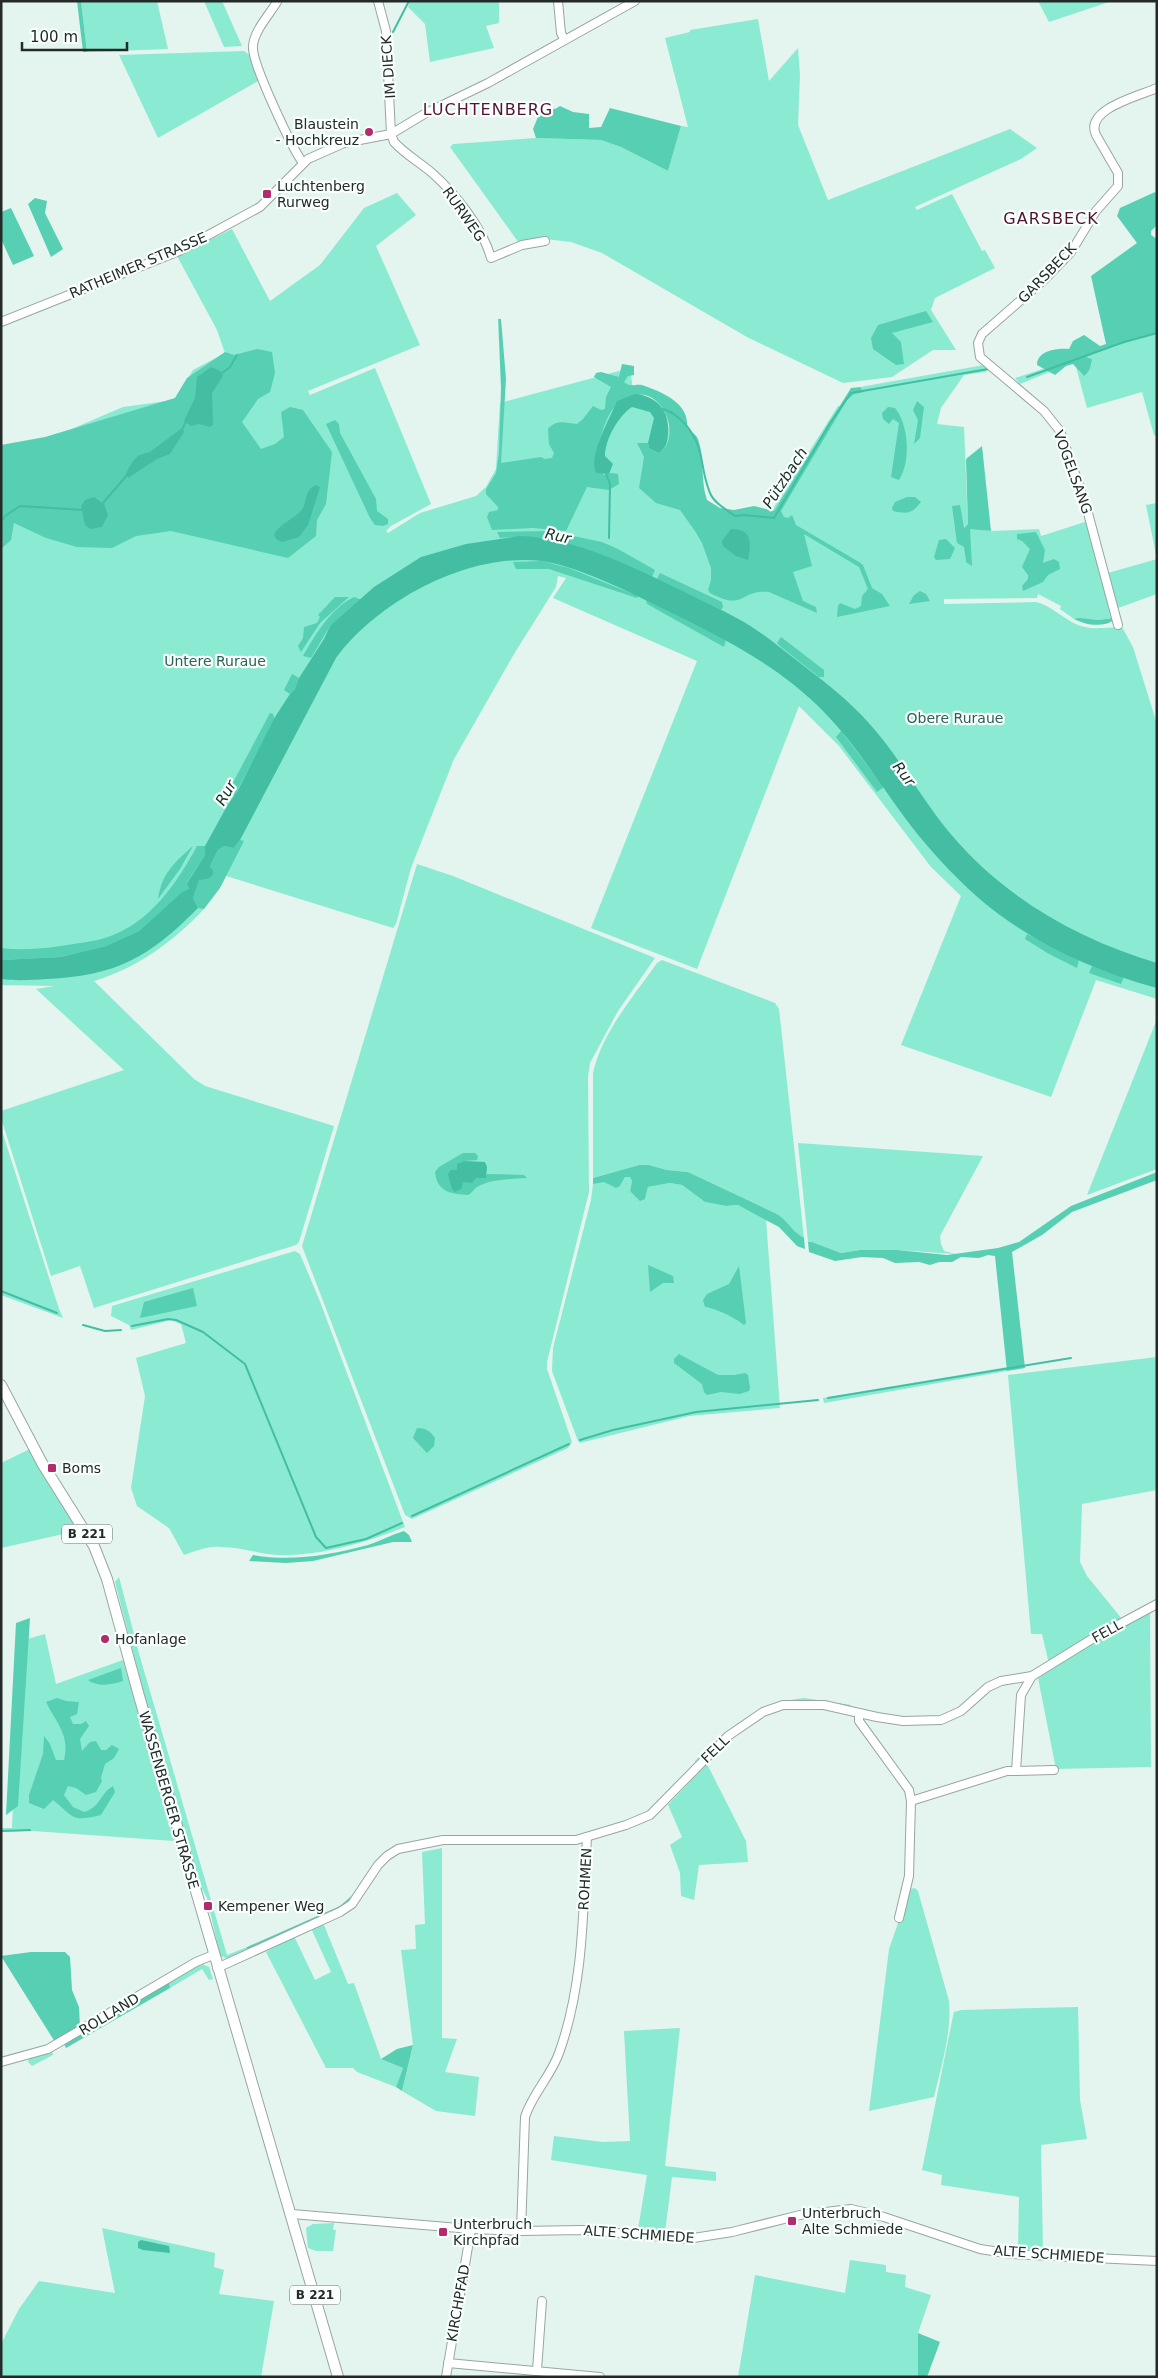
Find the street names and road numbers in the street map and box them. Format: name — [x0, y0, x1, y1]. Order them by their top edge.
street label: IM DIECK — [378, 34, 398, 99]
street label: RURWEG — [439, 184, 489, 244]
street label: RATHEIMER STRASSE — [67, 229, 209, 301]
street label: GARSBECK — [1015, 239, 1080, 306]
street label: VOGELSANG — [1050, 428, 1096, 516]
road number: B 221 — [62, 1525, 112, 1544]
street label: FELL — [1089, 1616, 1125, 1646]
street label: WASSENBERGER STRASSE — [136, 1709, 202, 1891]
street label: FELL — [698, 1732, 732, 1766]
street label: ROHMEN — [575, 1847, 595, 1911]
street label: ROLLAND — [76, 1990, 142, 2038]
street label: ALTE SCHMIEDE — [583, 2222, 695, 2246]
street label: ALTE SCHMIEDE — [993, 2242, 1105, 2266]
street label: KIRCHPFAD — [443, 2263, 473, 2343]
road number: B 221 — [290, 2286, 340, 2304]

